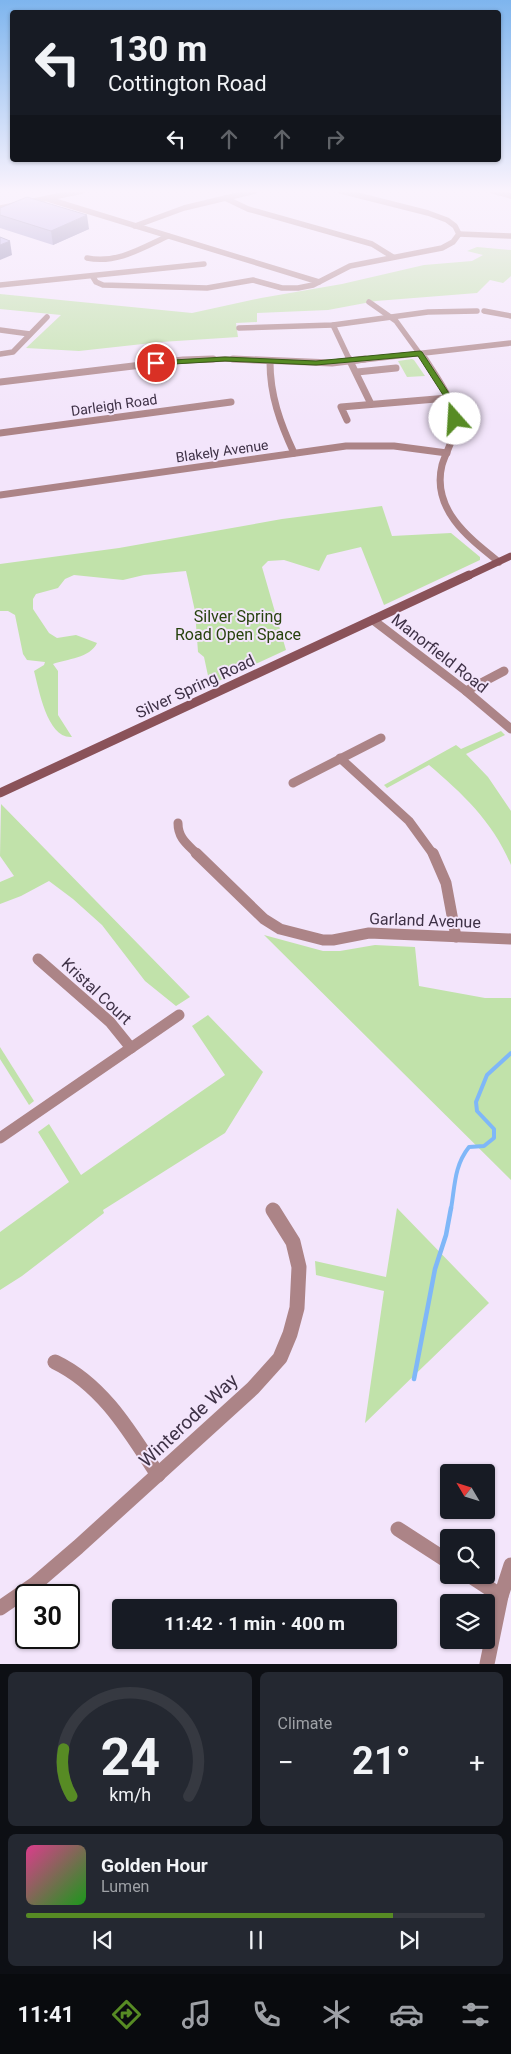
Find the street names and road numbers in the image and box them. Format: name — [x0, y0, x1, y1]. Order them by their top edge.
street label: Darleigh Road — [70, 391, 158, 419]
street label: Blakely Avenue — [175, 437, 269, 465]
street label: Manorfield Road — [388, 610, 492, 697]
street label: Silver Spring Road — [133, 651, 258, 722]
street label: Garland Avenue — [369, 909, 481, 932]
street label: Kristal Court — [58, 954, 136, 1029]
street label: Winterode Way — [134, 1369, 242, 1472]

